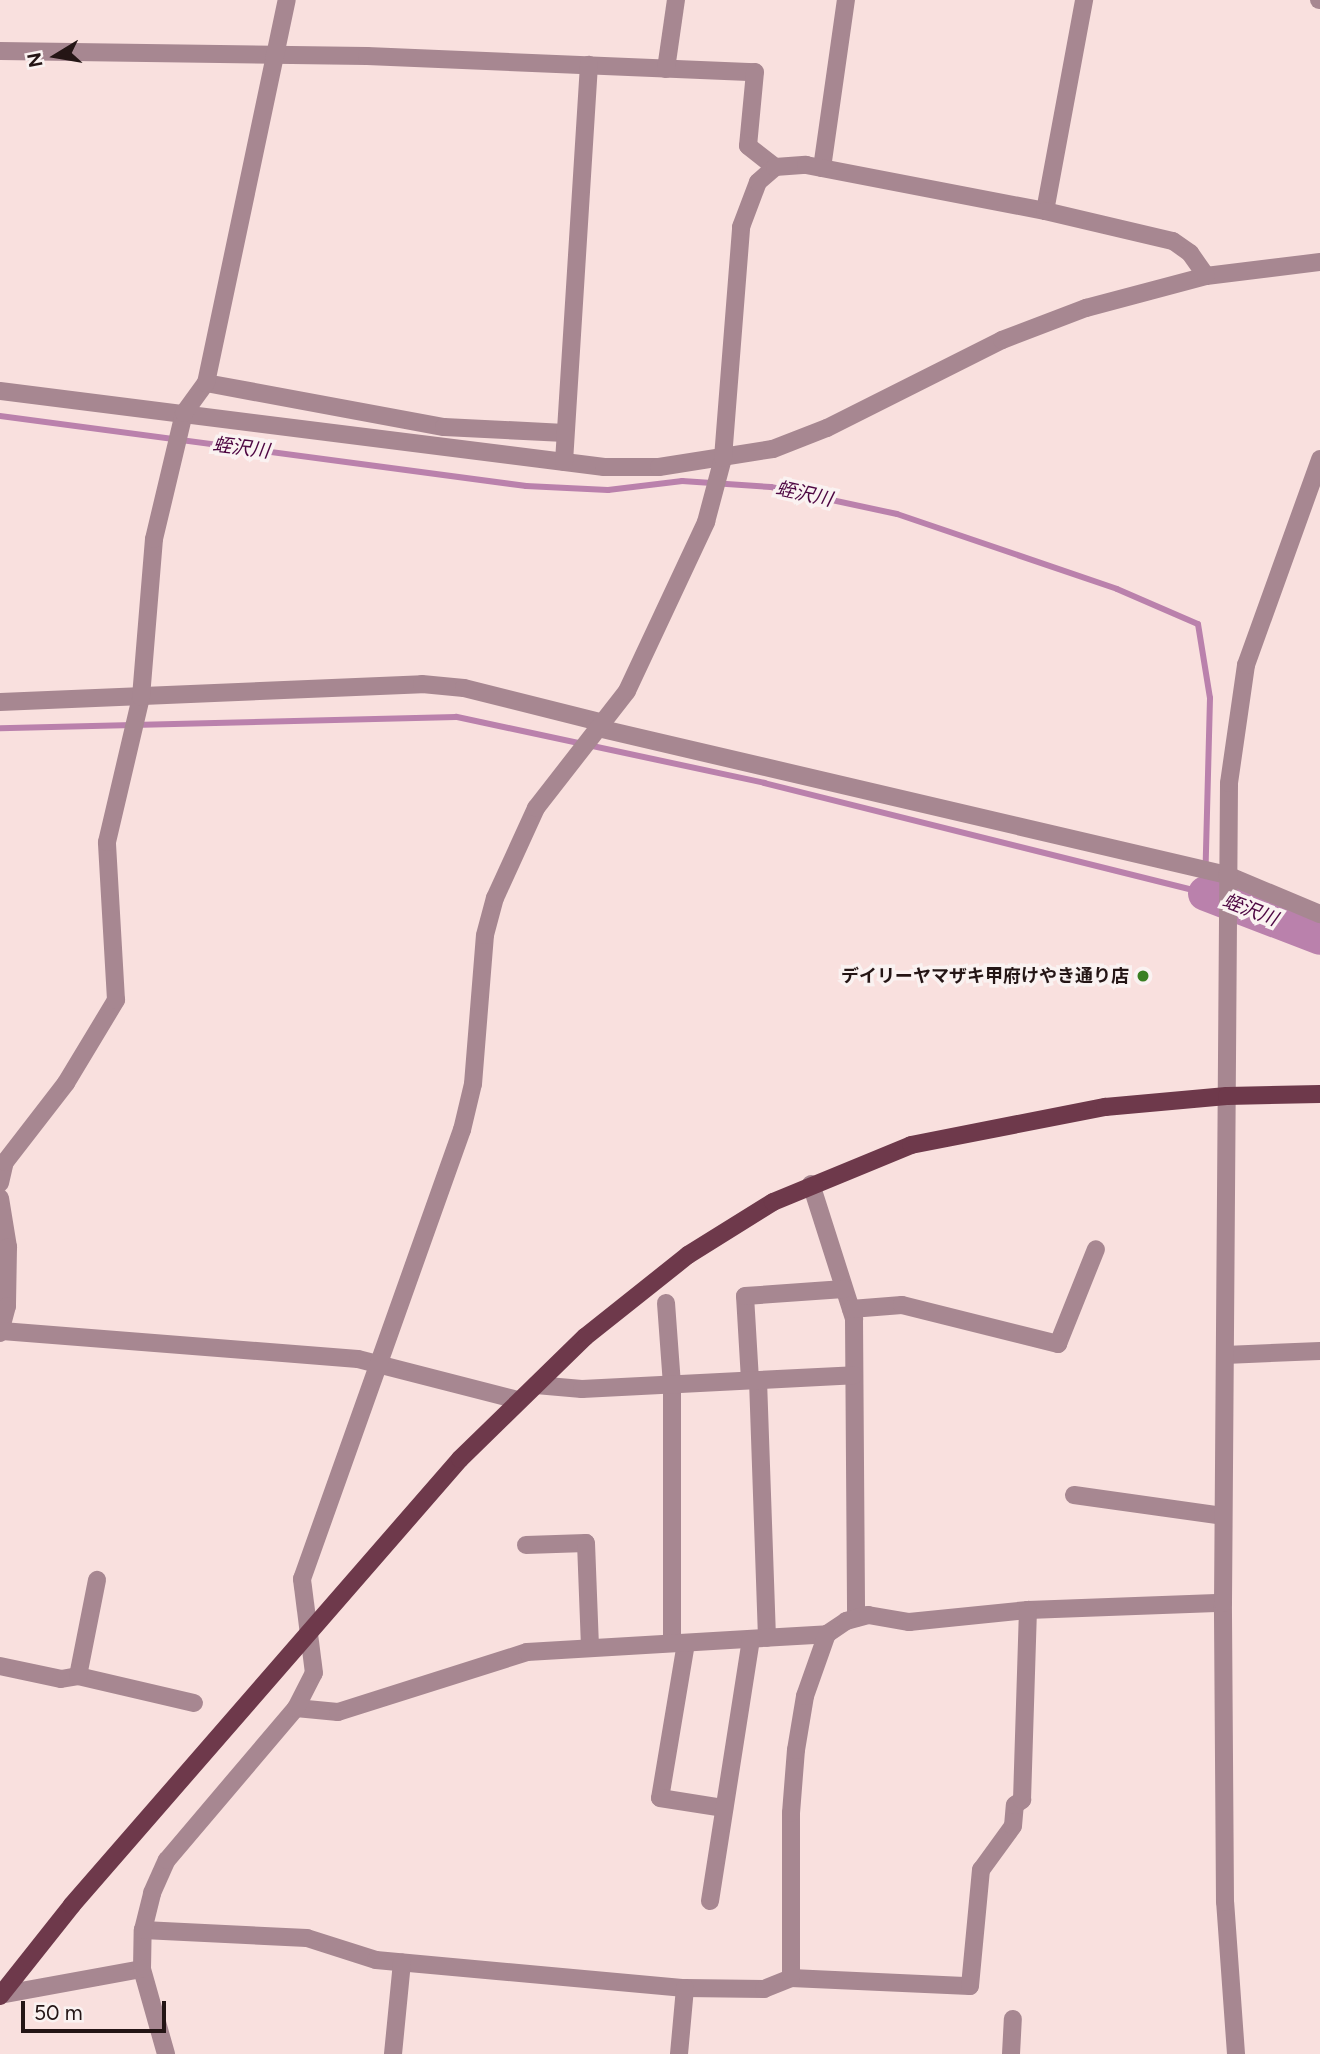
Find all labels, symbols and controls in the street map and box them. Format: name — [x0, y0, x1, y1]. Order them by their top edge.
north arrow — [21, 21, 91, 91]
text: N — [22, 51, 48, 70]
water label: 蛭沢川 — [211, 433, 271, 463]
water label: 蛭沢川 — [774, 477, 834, 511]
water label: 蛭沢川 — [1219, 889, 1281, 931]
place label: デイリーヤマザキ甲府けやき通り店 — [841, 965, 1129, 987]
marker: デイリーヤマザキ甲府けやき通り店 — [1135, 968, 1151, 984]
scale bar — [24, 1988, 170, 2032]
text: 50 m — [34, 2000, 83, 2025]

